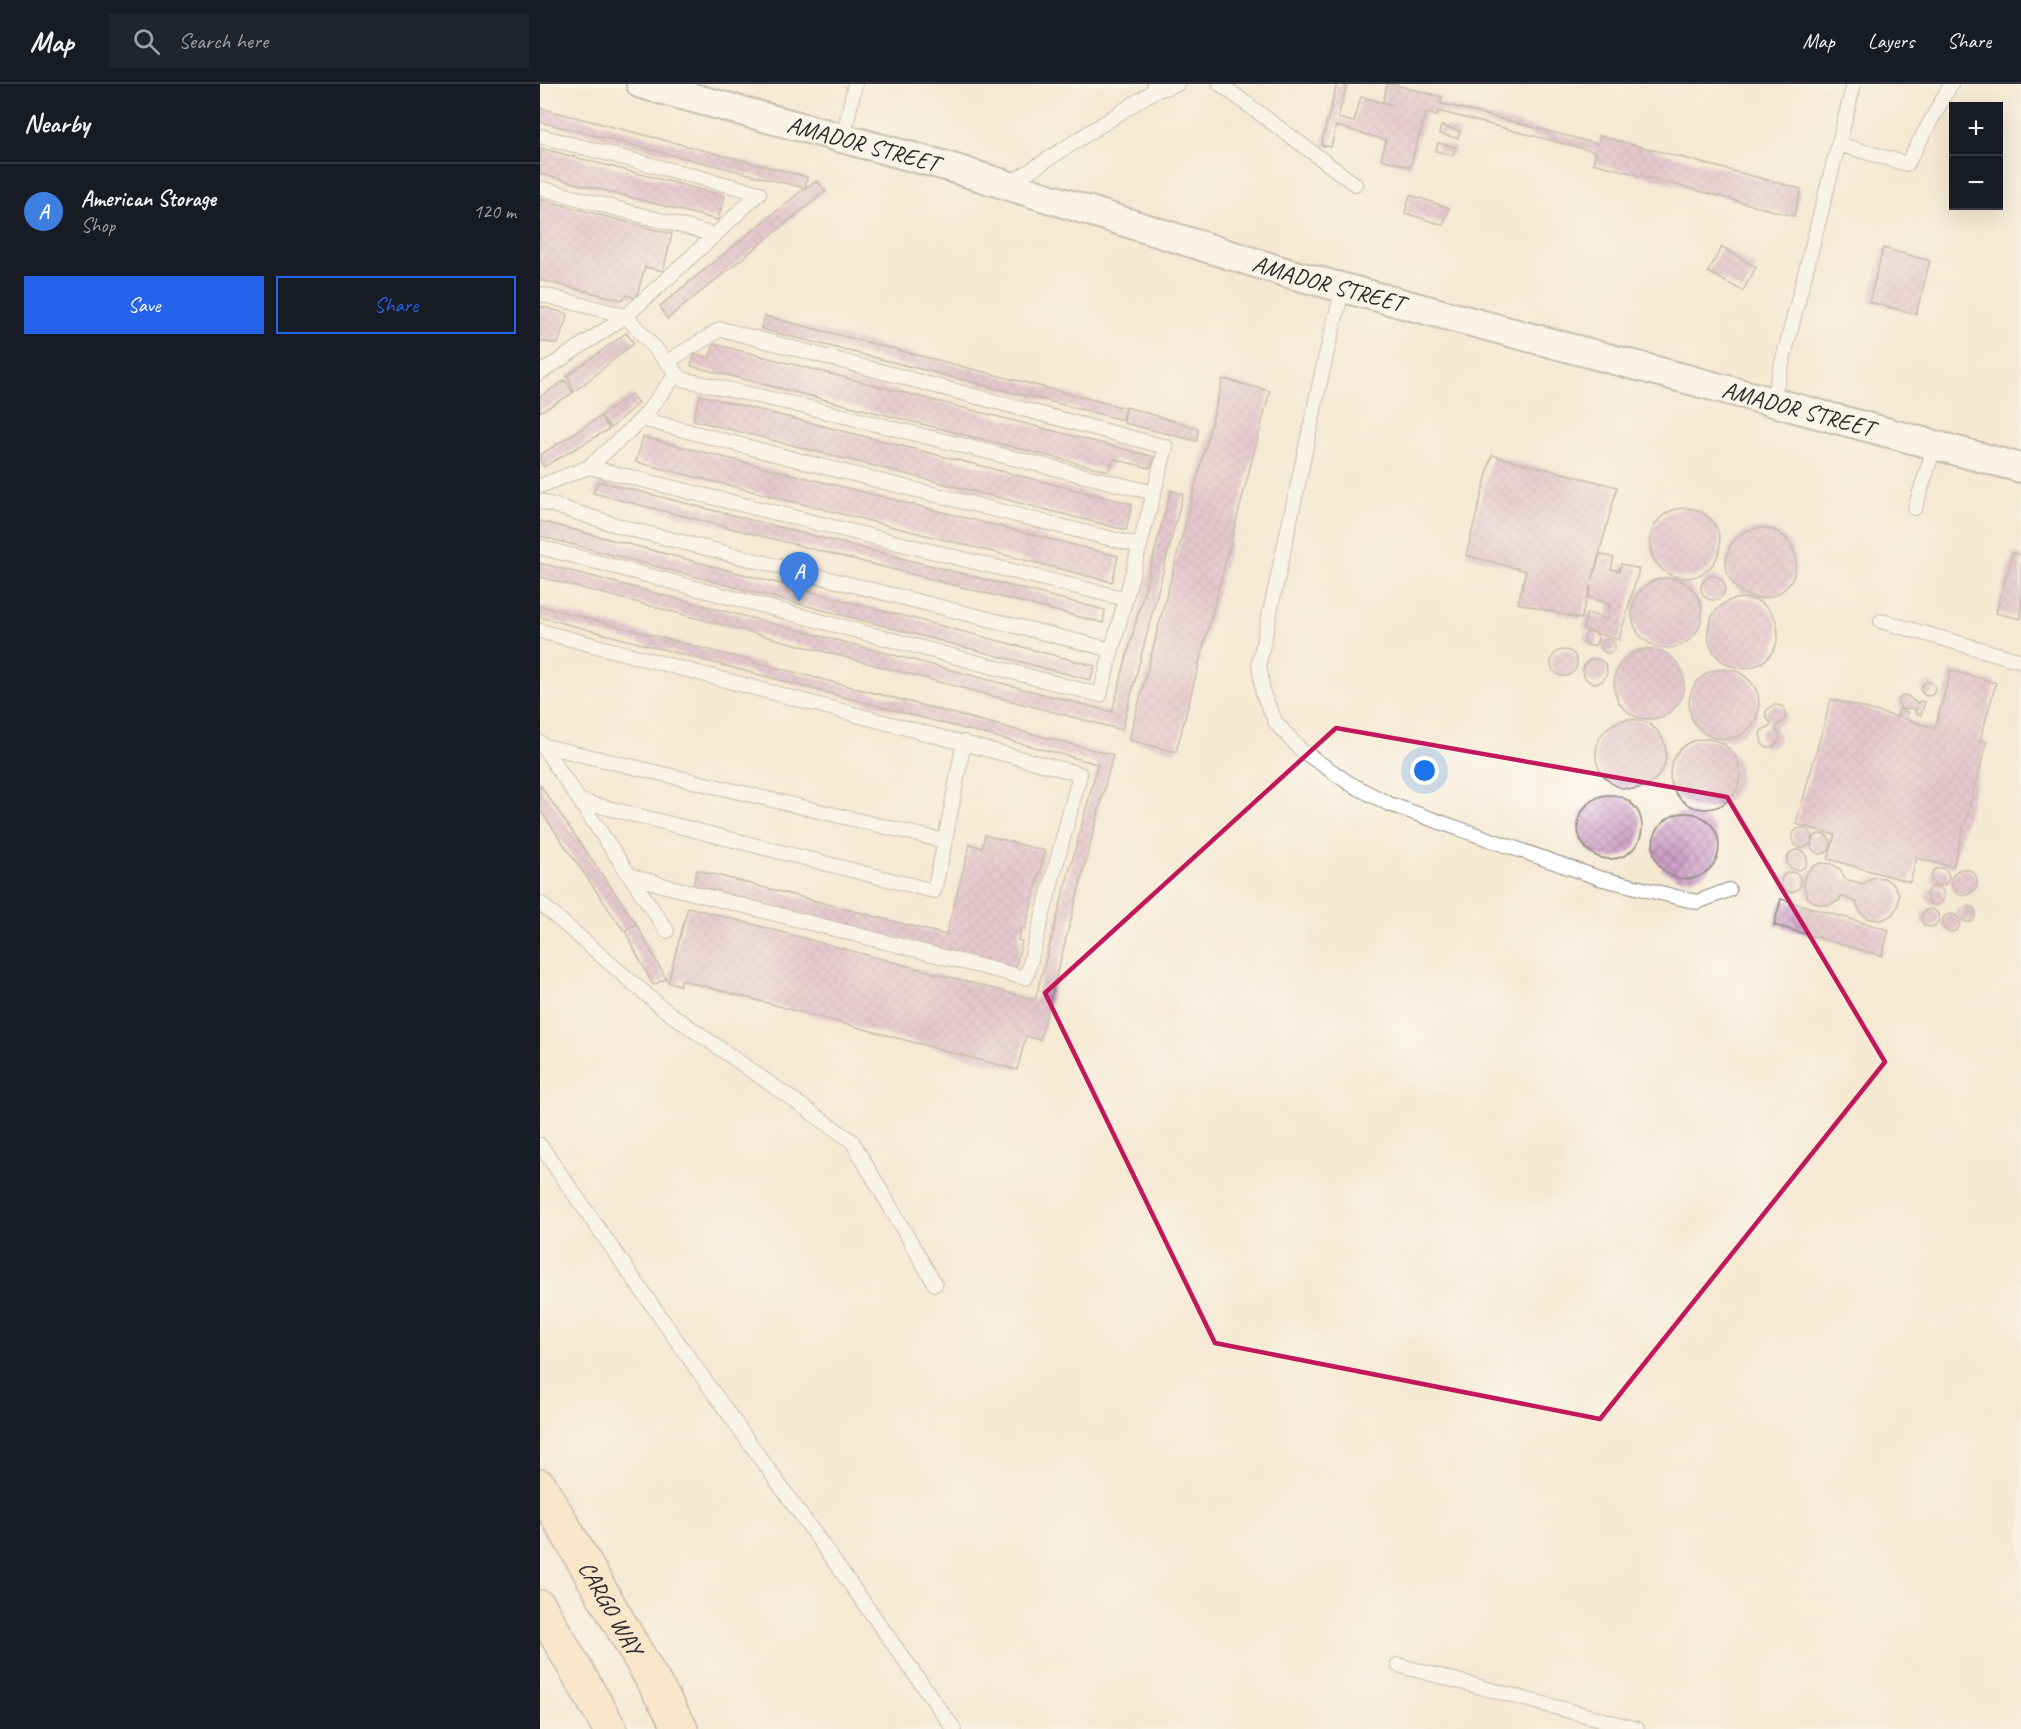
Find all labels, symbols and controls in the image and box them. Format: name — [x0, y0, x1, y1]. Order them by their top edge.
search box — [109, 14, 529, 68]
text: Map — [30, 24, 73, 59]
icon: search — [130, 25, 163, 58]
text: Search here — [178, 27, 268, 55]
text: Map — [1802, 28, 1835, 54]
text: Layers — [1868, 28, 1914, 54]
text: Share — [1947, 28, 1991, 54]
map controls — [1949, 102, 2003, 210]
button: + — [1949, 102, 2003, 156]
text: Nearby — [24, 107, 89, 140]
street label: AMADOR STREET — [784, 109, 947, 180]
button: − — [1949, 156, 2003, 210]
text: American Storage — [81, 185, 216, 213]
text: A — [38, 199, 49, 224]
text: 120 m — [473, 199, 516, 224]
text: Shop — [81, 213, 115, 238]
street label: AMADOR STREET — [1249, 248, 1412, 320]
button: Save — [24, 276, 264, 334]
button: Share — [276, 276, 516, 334]
street label: AMADOR STREET — [1719, 374, 1882, 445]
pin: A — [780, 552, 818, 602]
your location — [1410, 756, 1439, 785]
street label: CARGO WAY — [572, 1555, 652, 1664]

